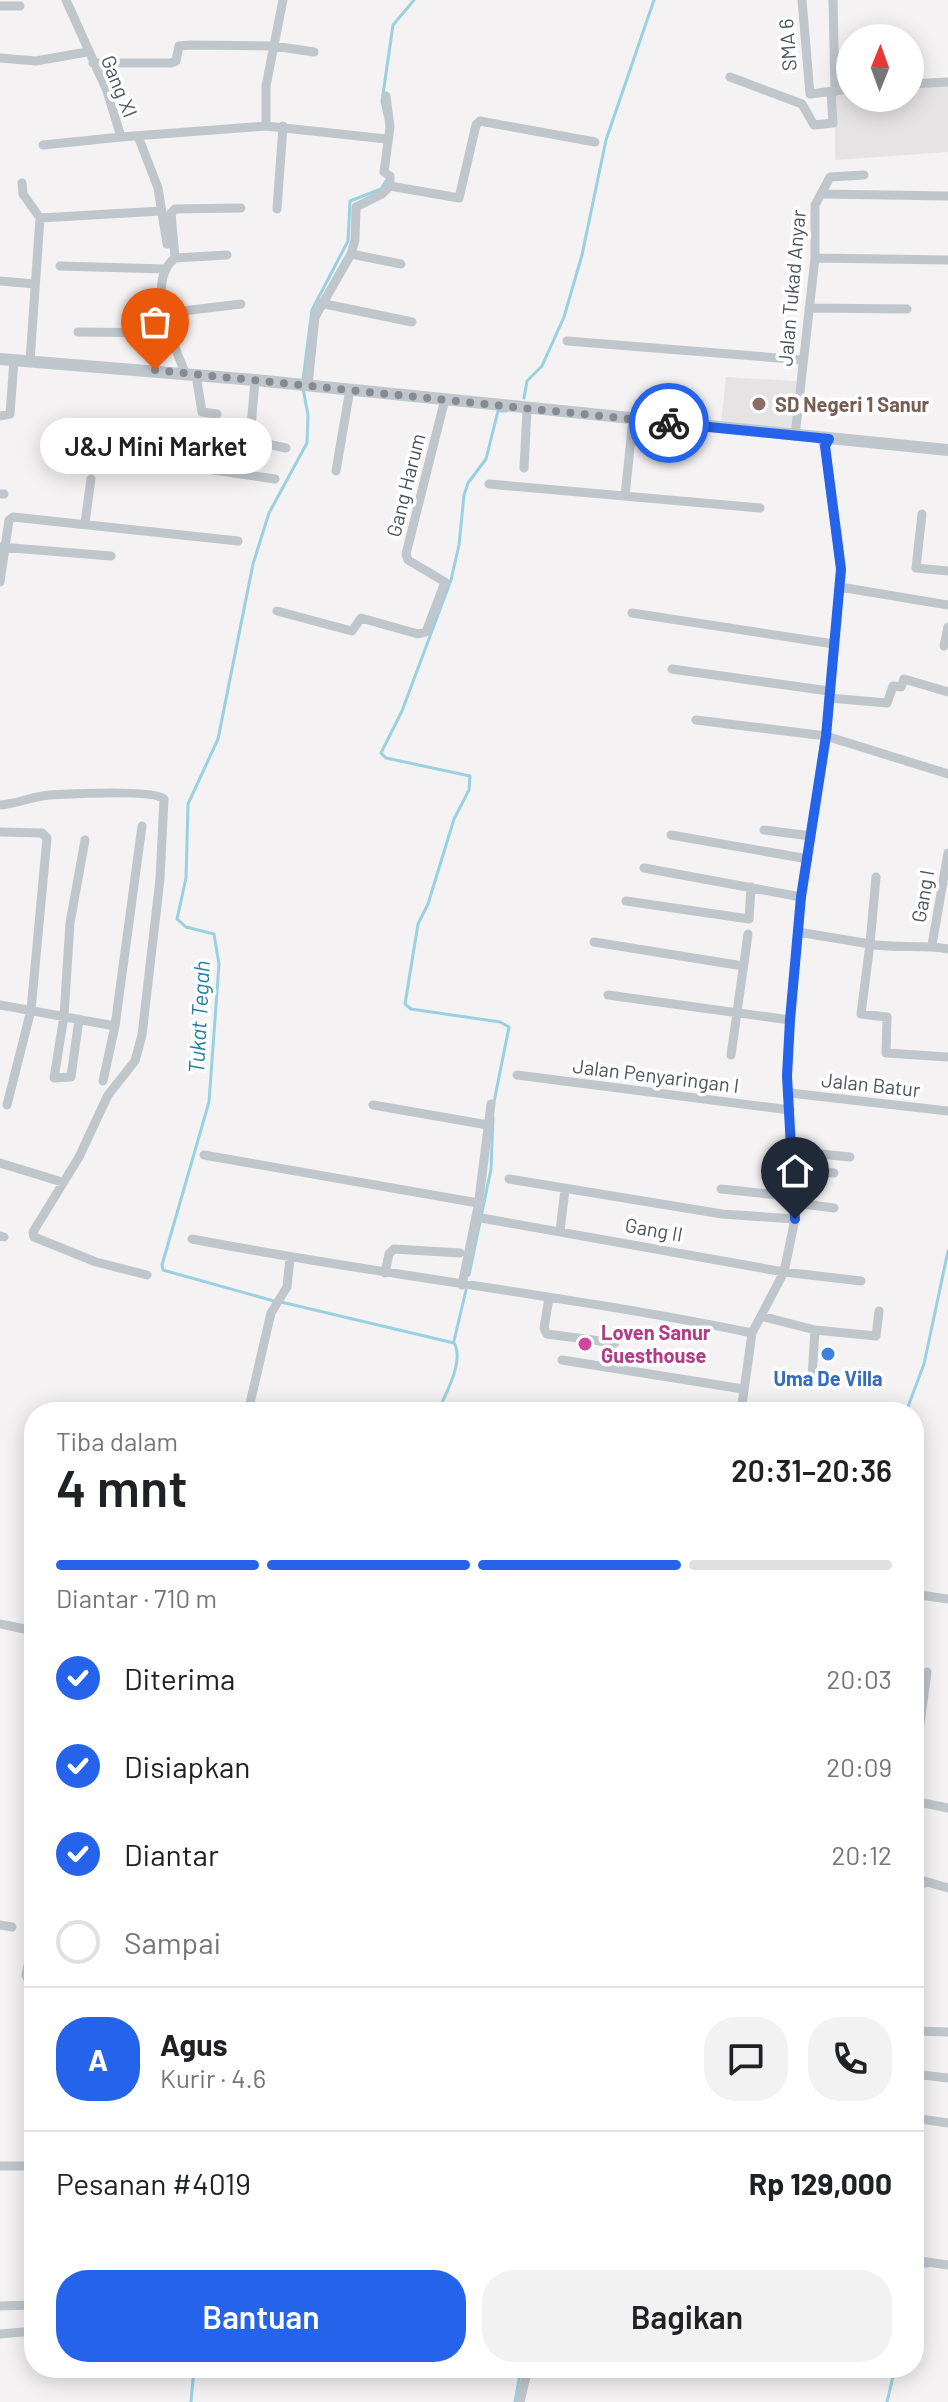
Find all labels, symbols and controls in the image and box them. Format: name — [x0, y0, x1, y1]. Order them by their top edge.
street label: SMA 6 — [773, 18, 801, 72]
north arrow — [836, 24, 924, 112]
map controls — [836, 24, 924, 112]
street label: Gang XI — [97, 51, 143, 121]
street label: Jalan Tukad Anyar — [772, 209, 810, 367]
pin — [121, 288, 189, 370]
icon: bag — [133, 300, 177, 344]
courier — [629, 383, 709, 463]
place label: SD Negeri 1 Sanur — [775, 392, 930, 416]
marker: SD Negeri 1 Sanur — [750, 395, 768, 413]
icon: bike — [647, 401, 691, 445]
callout: J&J Mini Market — [39, 418, 271, 474]
text: J&J Mini Market — [65, 430, 247, 461]
street label: Gang Harum — [381, 431, 429, 539]
street label: Gang I — [906, 868, 938, 924]
water label: Tukat Tegah — [182, 960, 214, 1074]
street label: Jalan Penyaringan I — [571, 1053, 741, 1097]
street label: Jalan Batur — [820, 1067, 922, 1101]
pin — [761, 1137, 829, 1219]
icon: home — [773, 1149, 817, 1193]
street label: Gang II — [623, 1212, 685, 1246]
place label: Loven Sanur Guesthouse — [601, 1320, 711, 1367]
marker: Loven Sanur Guesthouse — [576, 1335, 594, 1353]
marker: Uma De Villa — [819, 1345, 837, 1363]
place label: Uma De Villa — [774, 1366, 882, 1390]
text: Tiba dalam — [56, 1425, 178, 1456]
text: 20:31–20:36 — [731, 1452, 892, 1488]
text: 4 mnt — [56, 1455, 188, 1517]
text: Diantar · 710 m — [56, 1582, 217, 1613]
icon: check — [56, 1656, 100, 1700]
text: Diterima — [124, 1660, 235, 1696]
text: 20:03 — [826, 1663, 892, 1694]
icon: check — [56, 1744, 100, 1788]
text: Disiapkan — [124, 1748, 250, 1784]
text: 20:09 — [826, 1751, 892, 1782]
icon: check — [56, 1832, 100, 1876]
text: Diantar — [124, 1836, 219, 1872]
text: 20:12 — [832, 1839, 892, 1870]
text: Sampai — [124, 1924, 221, 1960]
button: chat — [704, 2017, 788, 2101]
button: phone — [808, 2017, 892, 2101]
text: Agus — [160, 2026, 228, 2062]
text: A — [88, 2041, 108, 2077]
text: Kurir · 4.6 — [160, 2062, 266, 2093]
text: Pesanan #4019 — [56, 2165, 251, 2201]
text: Rp 129,000 — [749, 2165, 892, 2201]
button: Bantuan — [56, 2270, 466, 2362]
button: Bagikan — [482, 2270, 892, 2362]

